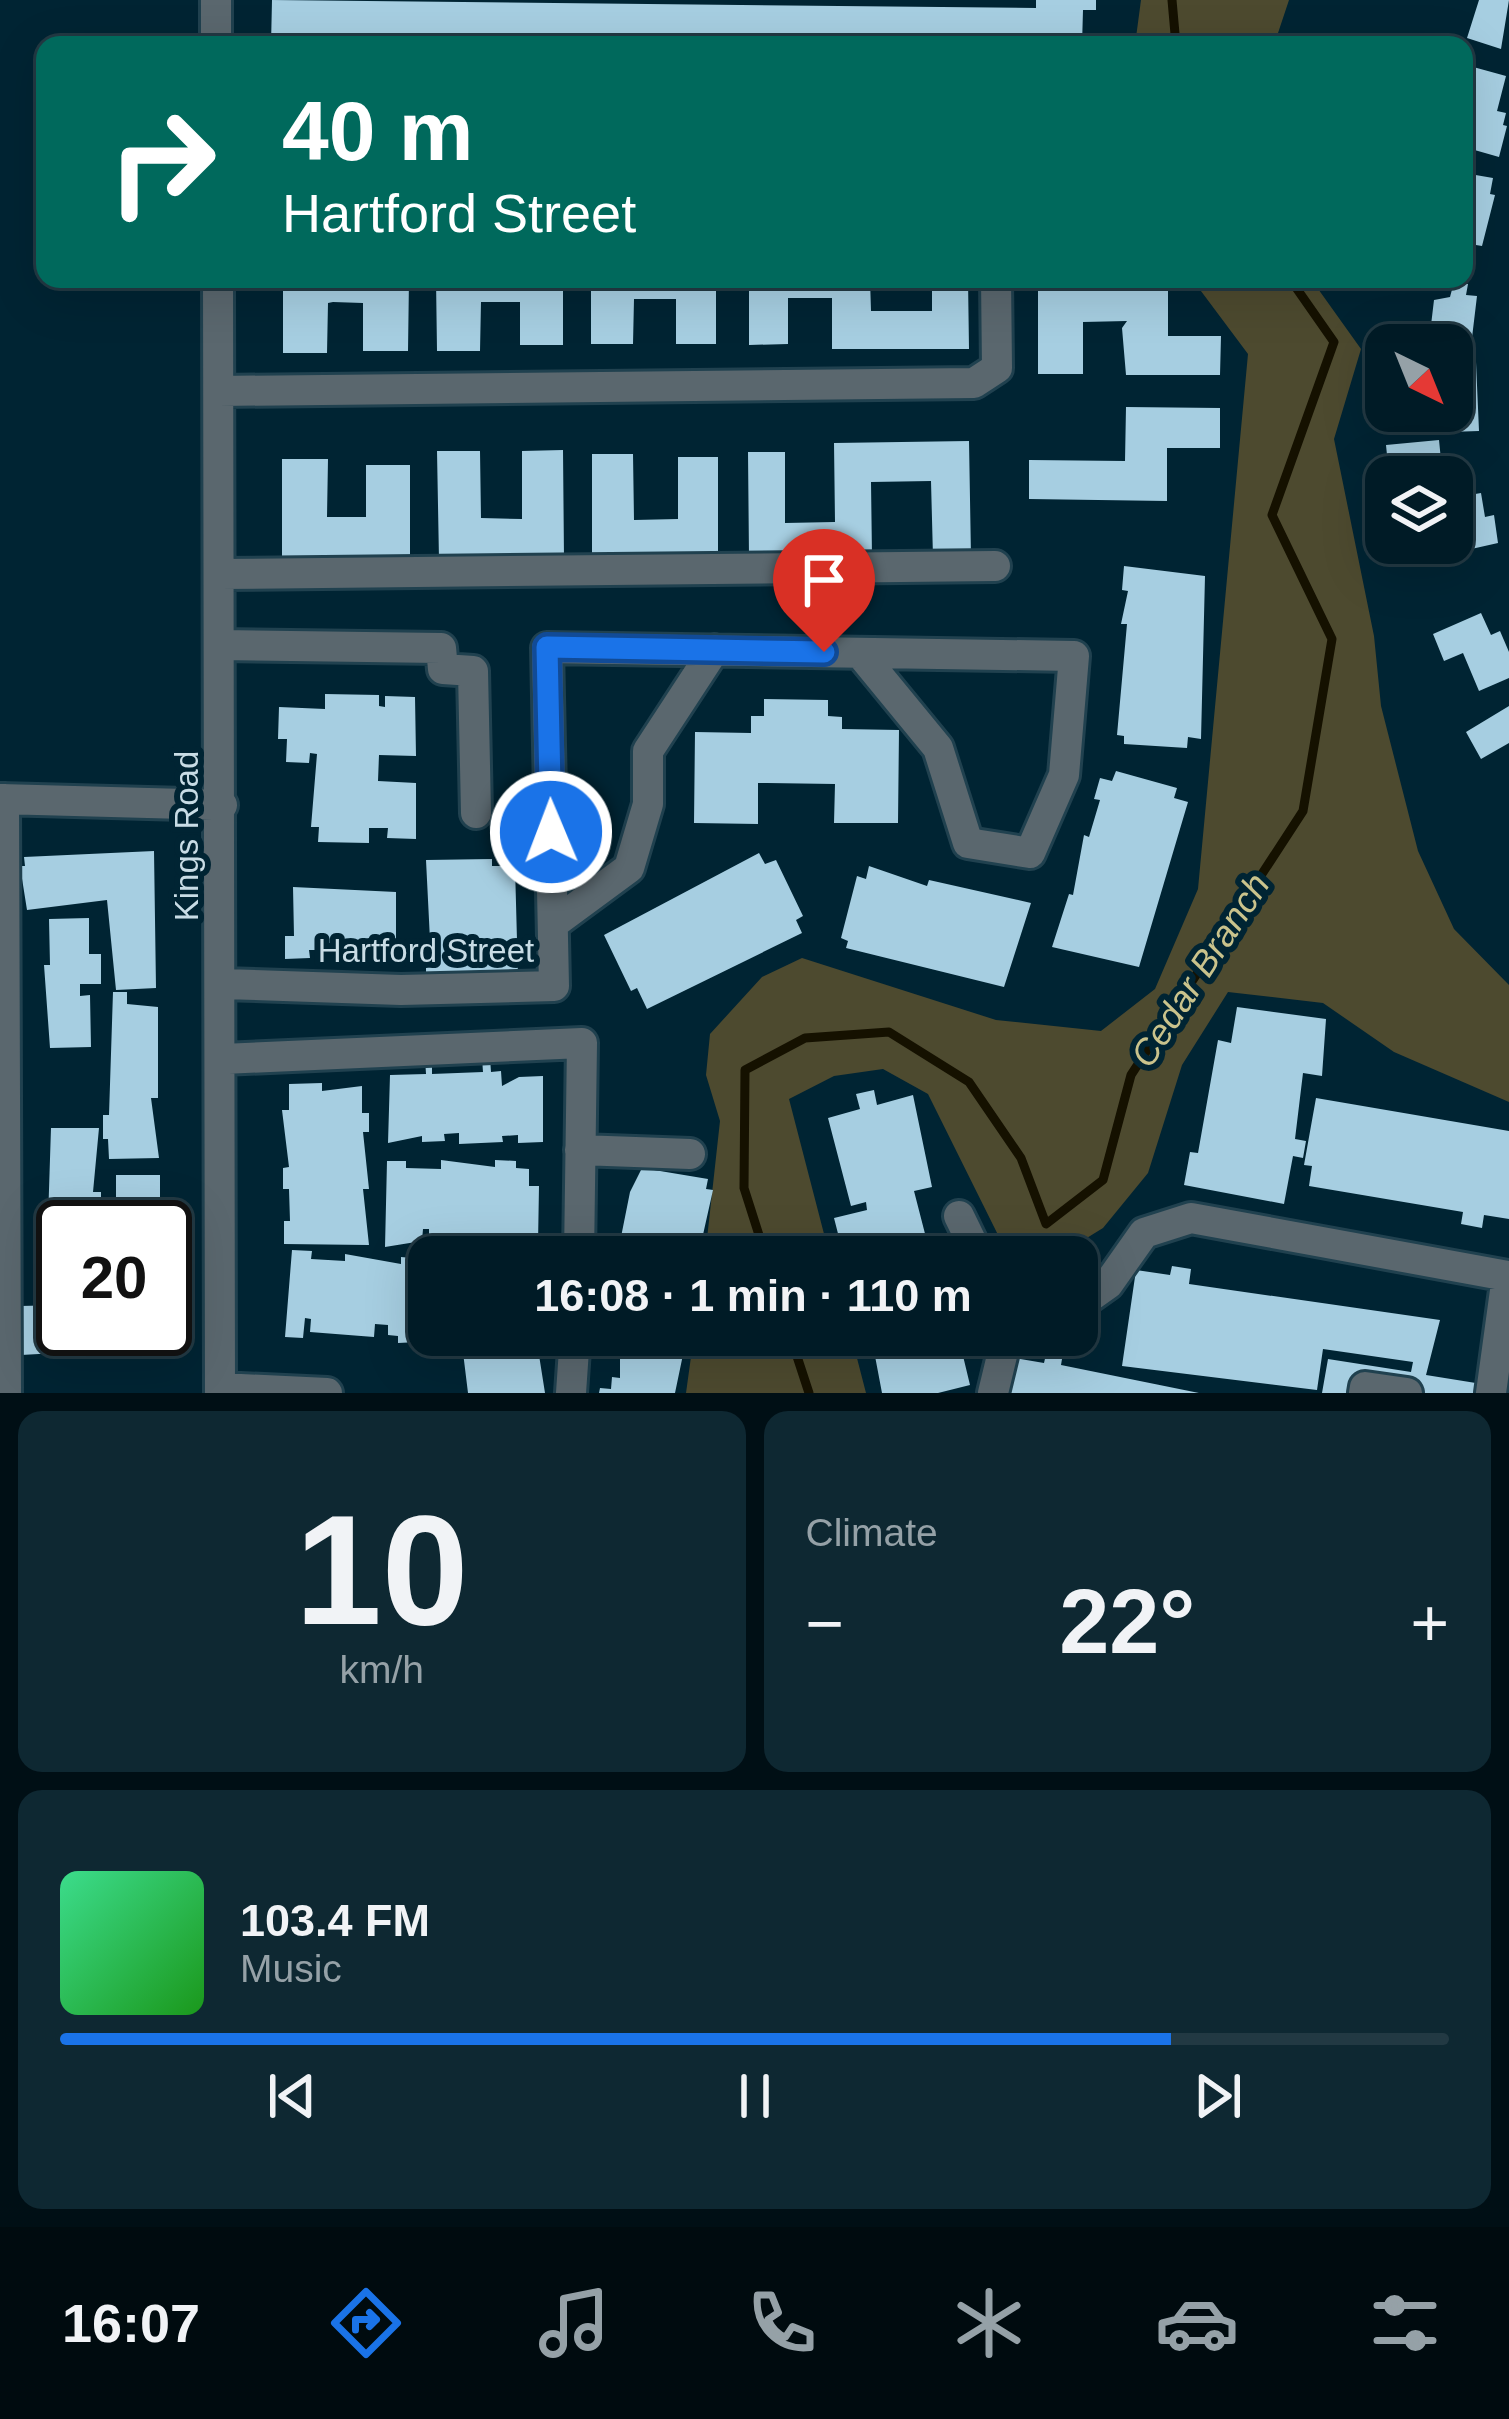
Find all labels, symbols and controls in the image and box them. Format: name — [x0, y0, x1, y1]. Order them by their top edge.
icon: right — [84, 84, 240, 240]
text: 40 m — [282, 84, 473, 178]
text: Hartford Street — [282, 183, 636, 243]
north arrow — [1365, 324, 1473, 432]
map controls — [1365, 324, 1473, 564]
button: layers — [1365, 456, 1473, 564]
pin — [773, 529, 875, 652]
icon: arrive — [791, 547, 857, 613]
street label: Kings Road — [168, 751, 205, 921]
position arrow — [488, 769, 614, 895]
water label: Cedar Branch — [1122, 866, 1278, 1074]
street label: Hartford Street — [318, 932, 534, 969]
speed limit sign: 20 — [36, 1200, 192, 1356]
text: 16:08 · 1 min · 110 m — [534, 1270, 972, 1321]
text: 10 — [295, 1483, 469, 1657]
text: Climate — [806, 1511, 938, 1554]
text: 22° — [1059, 1572, 1195, 1672]
text: − — [806, 1586, 844, 1660]
text: + — [1410, 1586, 1449, 1660]
text: km/h — [339, 1648, 424, 1691]
text: 103.4 FM — [240, 1895, 430, 1946]
text: Music — [240, 1947, 342, 1990]
icon: previous — [259, 2063, 325, 2129]
icon: pause — [722, 2063, 788, 2129]
icon: next — [1185, 2063, 1251, 2129]
icon: directions — [324, 2281, 408, 2365]
icon: music — [532, 2281, 616, 2365]
icon: phone — [740, 2281, 824, 2365]
icon: climate — [947, 2281, 1031, 2365]
icon: car — [1155, 2281, 1239, 2365]
icon: filters — [1363, 2281, 1447, 2365]
text: 16:07 — [62, 2293, 200, 2353]

